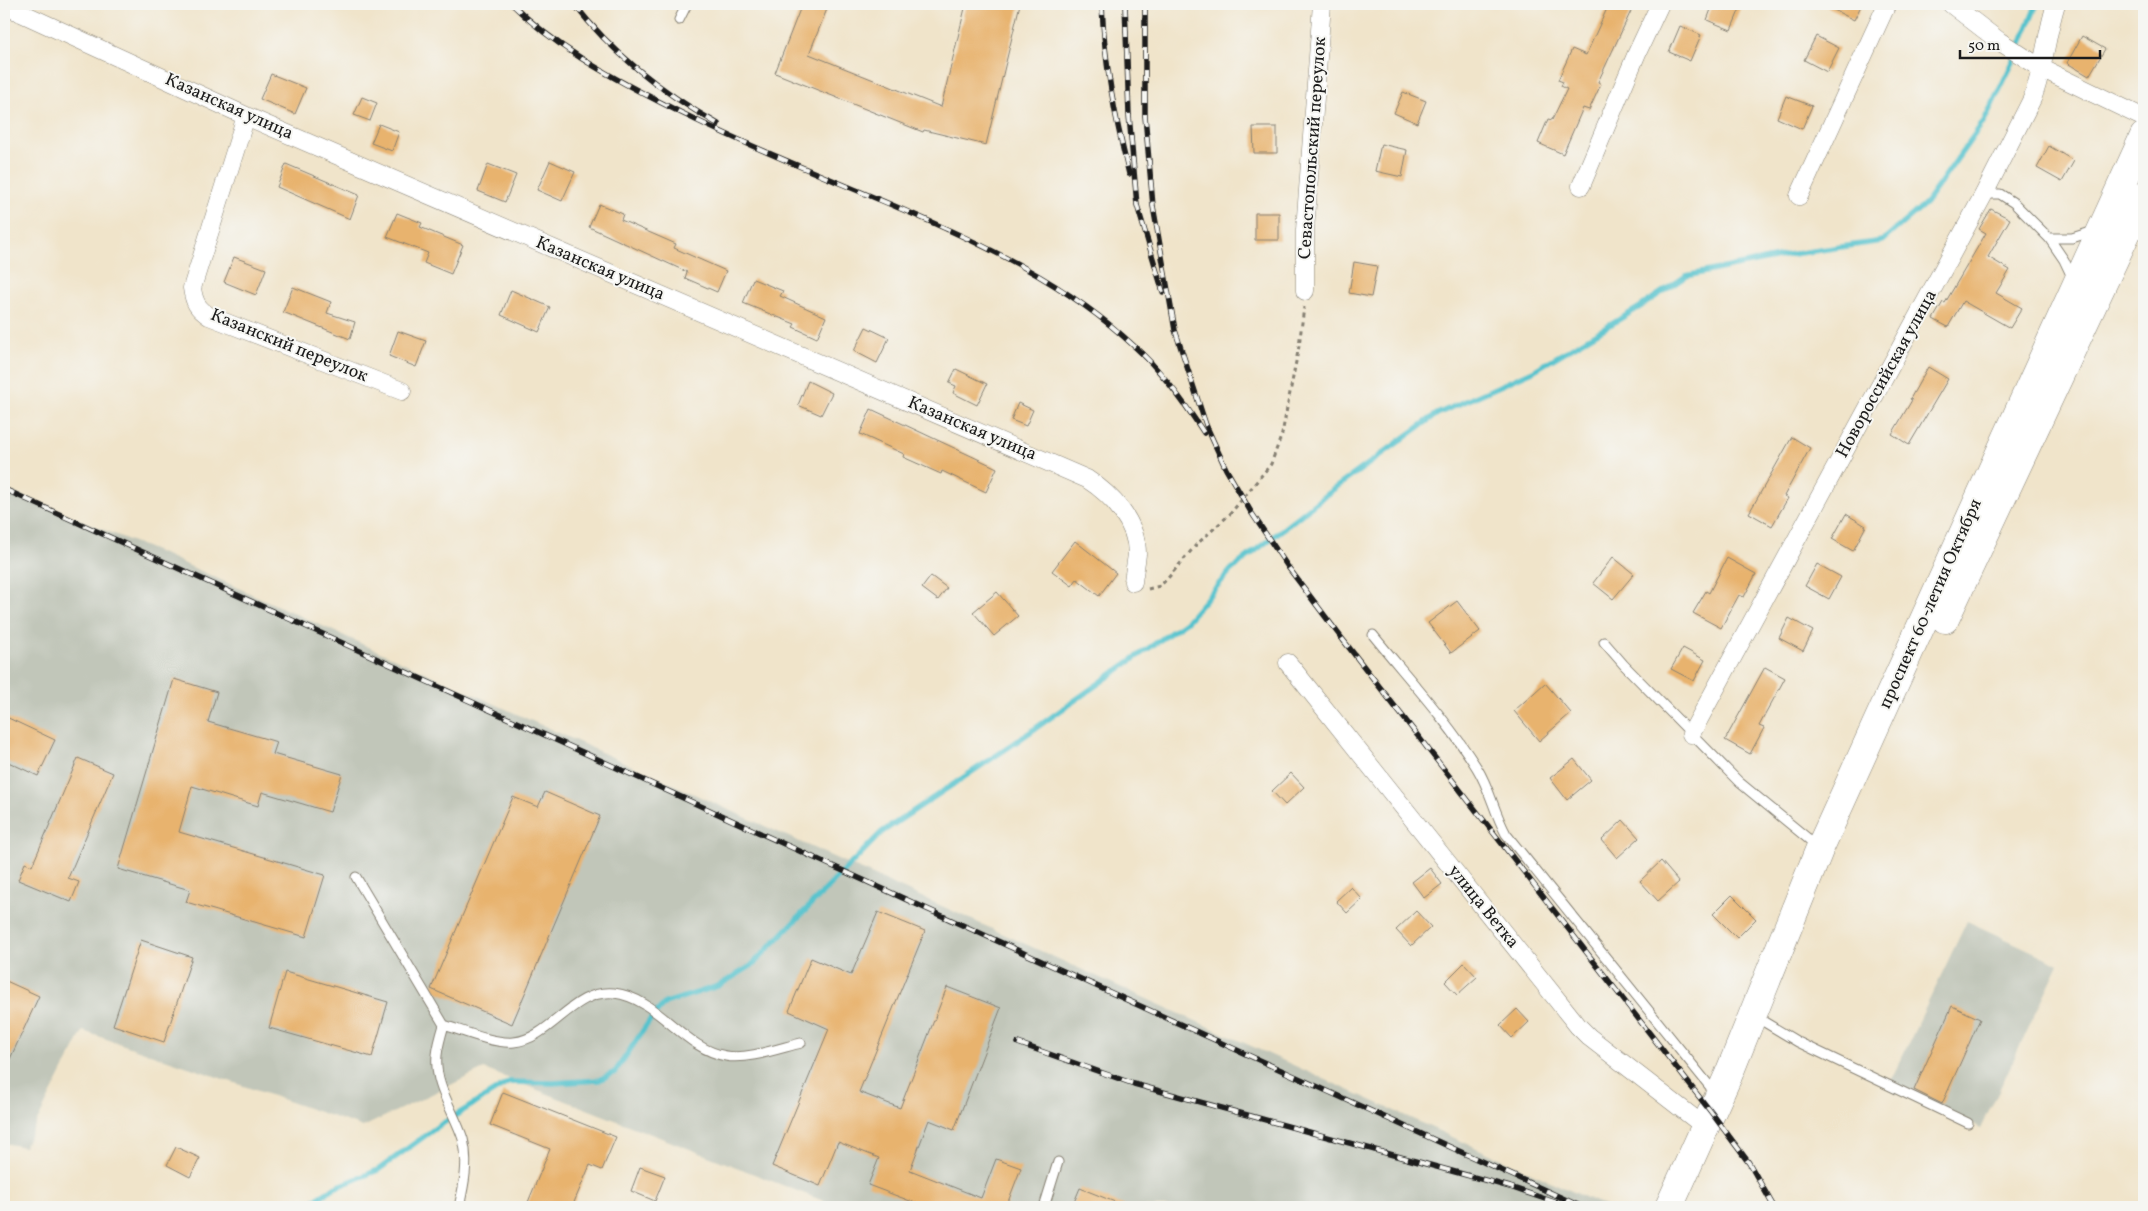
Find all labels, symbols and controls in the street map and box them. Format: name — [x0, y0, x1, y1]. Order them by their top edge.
scale bar — [1960, 28, 2100, 60]
street label: Севастопольский переулок — [1293, 36, 1333, 260]
text: 50 m — [1968, 36, 2000, 57]
street label: Казанская улица — [161, 68, 297, 147]
street label: Казанская улица — [532, 231, 668, 307]
street label: Новороссийская улица — [1830, 285, 1944, 463]
street label: Казанский переулок — [206, 303, 372, 389]
street label: Казанская улица — [904, 391, 1040, 467]
street label: проспект 60-летия Октября — [1873, 495, 1989, 713]
street label: улица Ветка — [1442, 860, 1524, 954]

